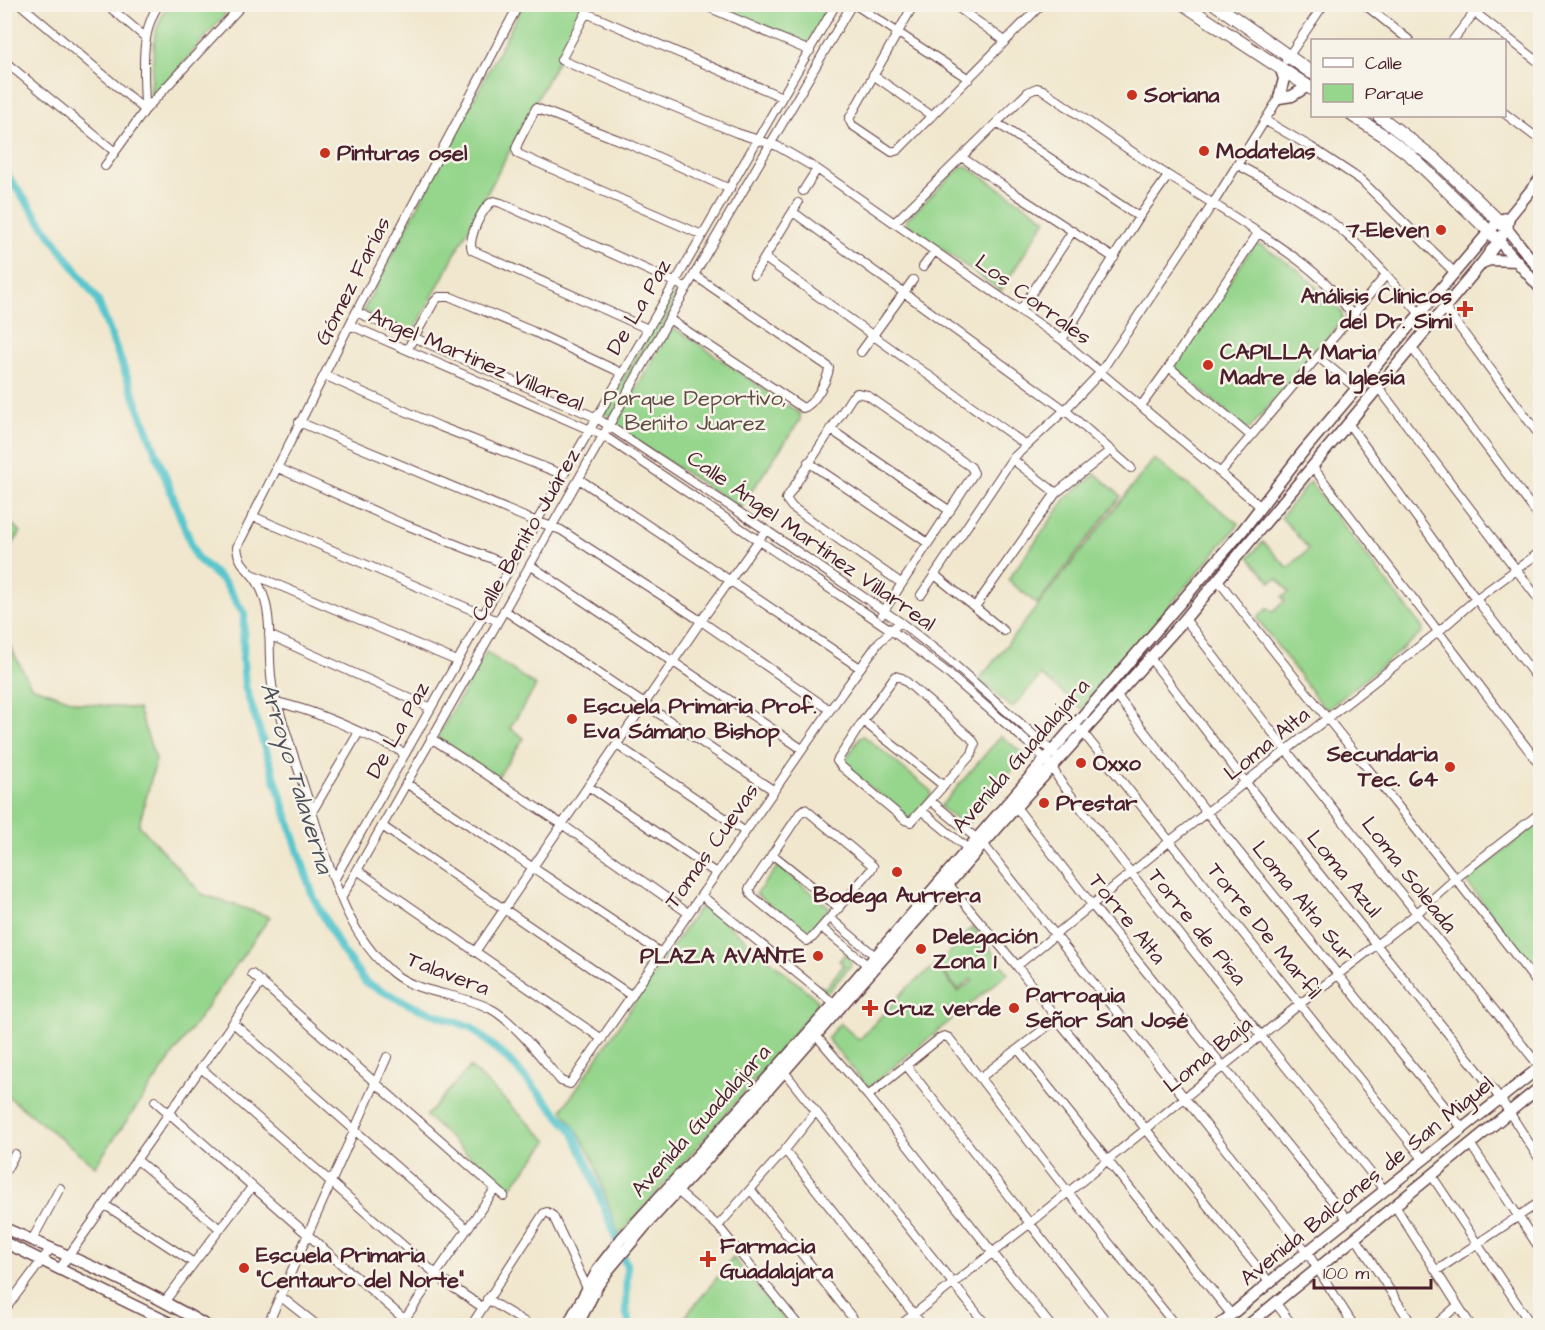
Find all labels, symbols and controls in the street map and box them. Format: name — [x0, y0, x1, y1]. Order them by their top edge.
legend — [1311, 39, 1506, 117]
text: Calle — [1365, 51, 1403, 76]
place label: Soriana — [1143, 80, 1220, 111]
text: Parque — [1365, 81, 1424, 106]
marker: Soriana — [1125, 88, 1139, 102]
place label: Modatelas — [1216, 136, 1316, 167]
place label: Pinturas osel — [337, 138, 468, 169]
marker: Modatelas — [1197, 144, 1211, 158]
marker: Pinturas osel — [318, 146, 332, 160]
street label: Gómez Farías — [307, 211, 399, 351]
place label: 7-Eleven — [1345, 215, 1429, 246]
marker: 7-Eleven — [1434, 223, 1448, 237]
street label: Los Corrales — [968, 247, 1098, 353]
street label: De La Paz — [599, 253, 679, 361]
place label: Análisis Clínicos del Dr. Simi — [1301, 281, 1453, 337]
marker: Análisis Clínicos del Dr. Simi — [1456, 300, 1474, 318]
street label: Angel Martinez Villareal — [363, 301, 588, 420]
place label: CAPILLA Maria Madre de la Iglesia — [1220, 337, 1405, 394]
marker: CAPILLA Maria Madre de la Iglesia — [1201, 358, 1215, 372]
park label: Parque Deportivo, Benito Juarez — [603, 383, 787, 439]
street label: Calle Benito Juárez — [464, 443, 588, 627]
street label: Calle Ángel Martínez Villarreal — [680, 443, 942, 640]
street label: Avenida Guadalajara — [945, 672, 1097, 840]
street label: De La Paz — [359, 676, 437, 784]
water label: Arroyo Talaverna — [251, 679, 342, 879]
place label: Escuela Primaria Prof. Eva Sámano Bishop — [584, 691, 817, 747]
street label: Loma Alta — [1217, 700, 1317, 788]
marker: Escuela Primaria Prof. Eva Sámano Bishop — [565, 712, 579, 726]
place label: Secundaria Tec. 64 — [1326, 739, 1439, 795]
place label: Oxxo — [1093, 748, 1141, 779]
marker: Oxxo — [1074, 756, 1088, 770]
marker: Secundaria Tec. 64 — [1443, 760, 1457, 774]
street label: Tomas Cuevas — [657, 777, 767, 915]
place label: Prestar — [1056, 788, 1138, 819]
marker: Prestar — [1037, 796, 1051, 810]
street label: Loma Soleada — [1354, 810, 1464, 940]
street label: Loma Azul — [1299, 824, 1389, 924]
street label: Loma Alta Sur — [1244, 834, 1362, 970]
street label: Torre De Marfil — [1199, 856, 1329, 1006]
street label: Torre de Pisa — [1140, 862, 1254, 992]
marker: Bodega Aurrera — [890, 865, 904, 879]
street label: Torre Alta — [1081, 867, 1173, 971]
place label: Bodega Aurrera — [813, 880, 981, 912]
place label: Delegación Zona 1 — [933, 921, 1038, 977]
place label: PLAZA AVANTE — [640, 941, 806, 972]
marker: Delegación Zona 1 — [914, 942, 928, 956]
street label: Talavera — [402, 944, 494, 1004]
marker: PLAZA AVANTE — [811, 949, 825, 963]
place label: Parroquia Señor San José — [1025, 980, 1189, 1036]
place label: Cruz verde — [884, 993, 1001, 1024]
marker: Cruz verde — [861, 999, 879, 1017]
marker: Parroquia Señor San José — [1007, 1001, 1021, 1015]
street label: Loma Baja — [1157, 1009, 1259, 1101]
street label: Avenida Guadalajara — [624, 1038, 778, 1204]
street label: Avenida Balcones de San Miguel — [1233, 1069, 1501, 1294]
place label: Farmacia Guadalajara — [720, 1231, 834, 1287]
place label: Escuela Primaria "Centauro del Norte" — [256, 1240, 465, 1296]
marker: Farmacia Guadalajara — [701, 1252, 715, 1266]
scale bar — [1314, 1252, 1431, 1290]
marker: Escuela Primaria "Centauro del Norte" — [237, 1261, 251, 1275]
text: 100 m — [1323, 1261, 1369, 1286]

